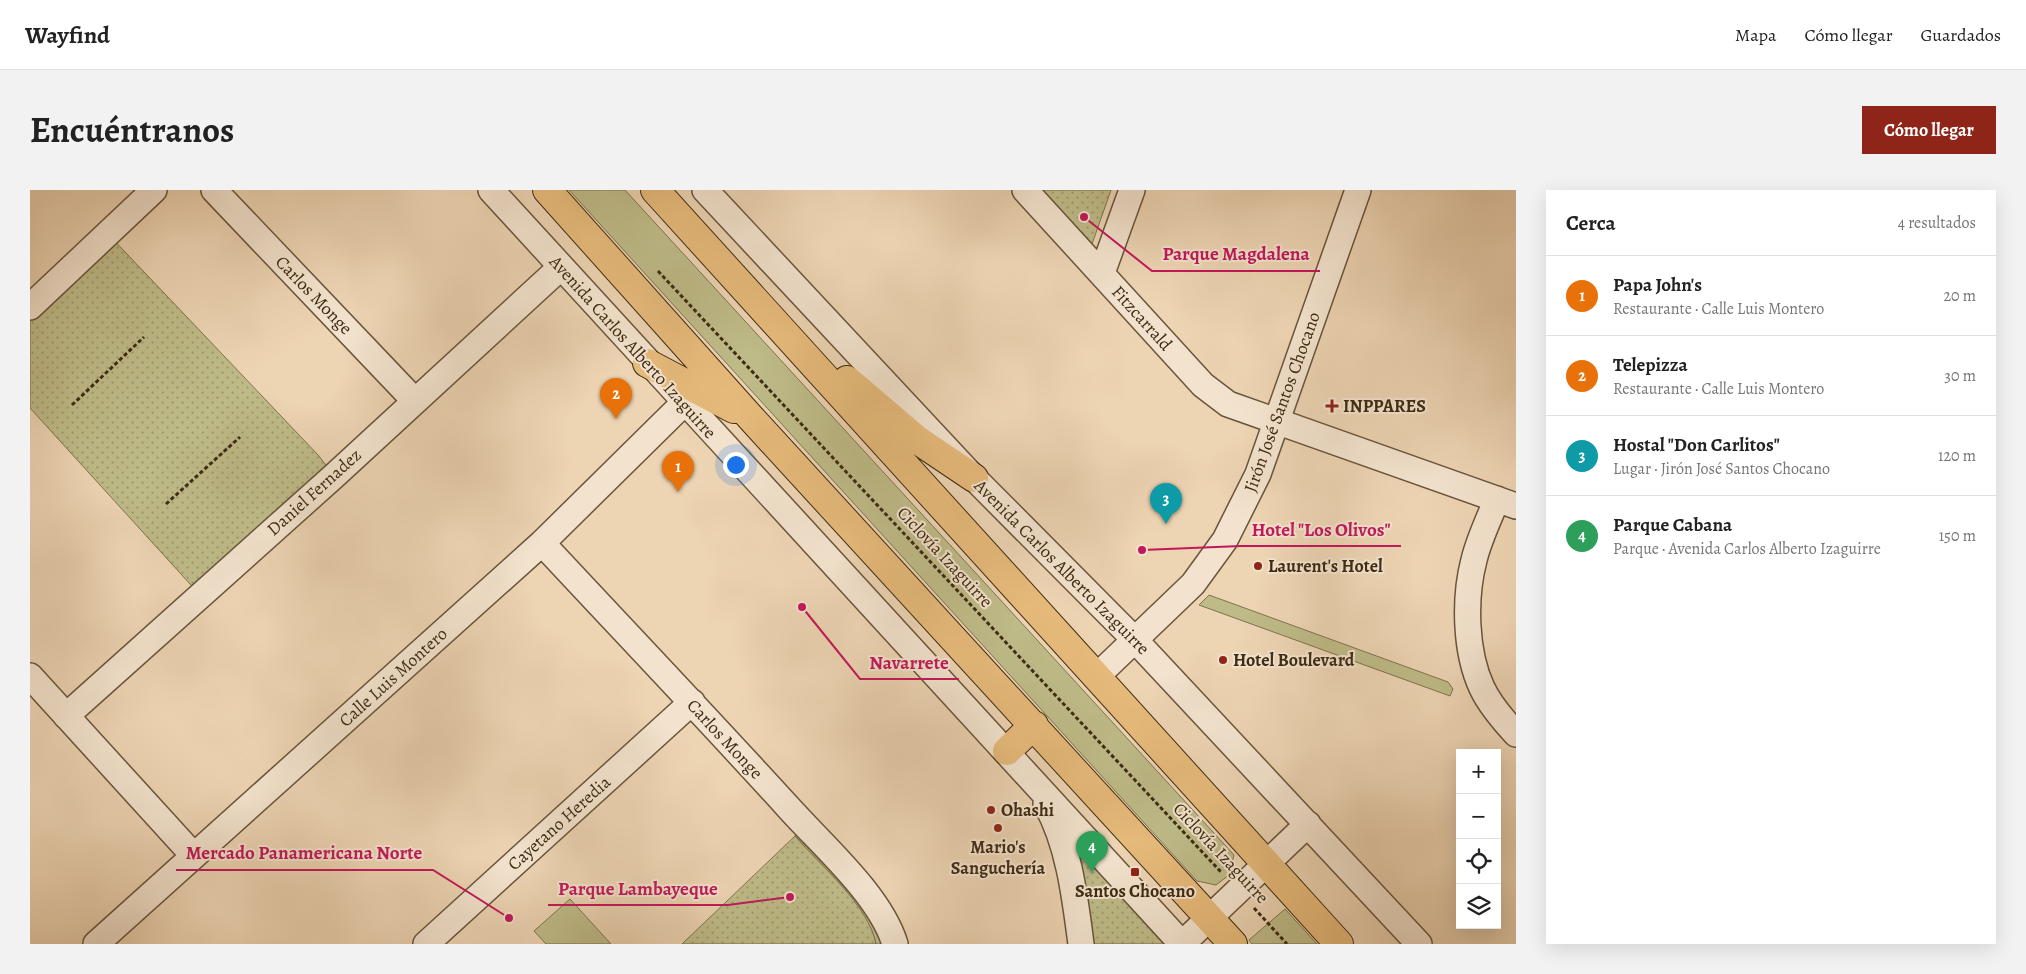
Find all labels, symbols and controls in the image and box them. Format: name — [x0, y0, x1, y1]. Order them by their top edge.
text: Wayfind — [25, 19, 110, 51]
text: Mapa — [1735, 23, 1776, 47]
text: Cómo llegar — [1804, 23, 1893, 47]
text: Guardados — [1921, 23, 2001, 47]
text: Encuéntranos — [30, 106, 234, 154]
button: Cómo llegar — [1862, 106, 1996, 154]
text: Cerca — [1566, 209, 1616, 237]
text: 4 resultados — [1898, 212, 1976, 234]
callout: Parque Magdalena — [1152, 237, 1320, 271]
text: Parque Magdalena — [1162, 241, 1310, 267]
street label: Avenida Carlos Alberto Izaguirre — [543, 249, 722, 444]
street label: Carlos Monge — [270, 250, 358, 340]
text: Papa John's — [1613, 272, 1702, 298]
street label: Fitzcarrald — [1106, 280, 1178, 356]
text: 1 — [1579, 285, 1585, 307]
text: 20 m — [1943, 285, 1976, 307]
text: Restaurante · Calle Luis Montero — [1613, 298, 1824, 320]
street label: Jirón José Santos Chocano — [1238, 308, 1326, 496]
text: Telepizza — [1613, 352, 1688, 378]
text: 2 — [1578, 365, 1586, 387]
text: 30 m — [1944, 365, 1976, 387]
pin: 2 — [600, 378, 632, 419]
text: Restaurante · Calle Luis Montero — [1613, 378, 1824, 400]
place label: INPPARES — [1343, 394, 1426, 418]
marker: INPPARES — [1325, 399, 1339, 413]
text: Hostal "Don Carlitos" — [1613, 432, 1780, 458]
street label: Daniel Fernadez — [262, 443, 366, 541]
text: 3 — [1579, 445, 1585, 467]
text: 120 m — [1938, 445, 1976, 467]
pin: 1 — [662, 451, 694, 492]
your location — [723, 452, 749, 478]
text: Lugar · Jirón José Santos Chocano — [1613, 458, 1830, 480]
street label: Avenida Carlos Alberto Izaguirre — [968, 473, 1155, 660]
pin: 3 — [1150, 483, 1182, 524]
street label: Ciclovía Izaguirre — [892, 501, 998, 613]
callout: Hotel "Los Olivos" — [1241, 512, 1401, 546]
text: Parque Cabana — [1613, 512, 1732, 538]
text: Hotel "Los Olivos" — [1251, 517, 1391, 543]
text: 4 — [1578, 525, 1586, 547]
text: 150 m — [1939, 525, 1976, 547]
text: Parque · Avenida Carlos Alberto Izaguirre — [1613, 538, 1881, 560]
place label: Laurent's Hotel — [1268, 554, 1383, 578]
marker: Laurent's Hotel — [1252, 560, 1264, 572]
street label: Calle Luis Montero — [334, 622, 452, 732]
callout: Navarrete — [860, 645, 959, 679]
place label: Hotel Boulevard — [1233, 648, 1355, 672]
text: Navarrete — [869, 650, 949, 676]
marker: Hotel Boulevard — [1217, 654, 1229, 666]
street label: Carlos Monge — [682, 694, 768, 784]
map controls — [1456, 749, 1501, 929]
button: + — [1456, 749, 1501, 794]
street label: Cayetano Heredia — [502, 770, 616, 876]
button: − — [1456, 794, 1501, 839]
street label: Ciclovía Izaguirre — [1168, 797, 1274, 909]
place label: Ohashi — [1001, 798, 1054, 822]
marker: Ohashi — [985, 804, 997, 816]
marker: Mario's Sanguchería — [992, 822, 1004, 834]
pin: 4 — [1076, 831, 1108, 872]
place label: Mario's Sanguchería — [951, 835, 1045, 880]
callout: Mercado Panamericana Norte — [176, 836, 433, 870]
button: locate — [1456, 839, 1501, 884]
text: Mercado Panamericana Norte — [186, 840, 423, 866]
marker: Santos Chocano — [1129, 866, 1141, 878]
callout: Parque Lambayeque — [548, 871, 728, 905]
text: Parque Lambayeque — [558, 876, 718, 902]
place label: Santos Chocano — [1075, 879, 1195, 903]
button: layers — [1456, 884, 1501, 929]

